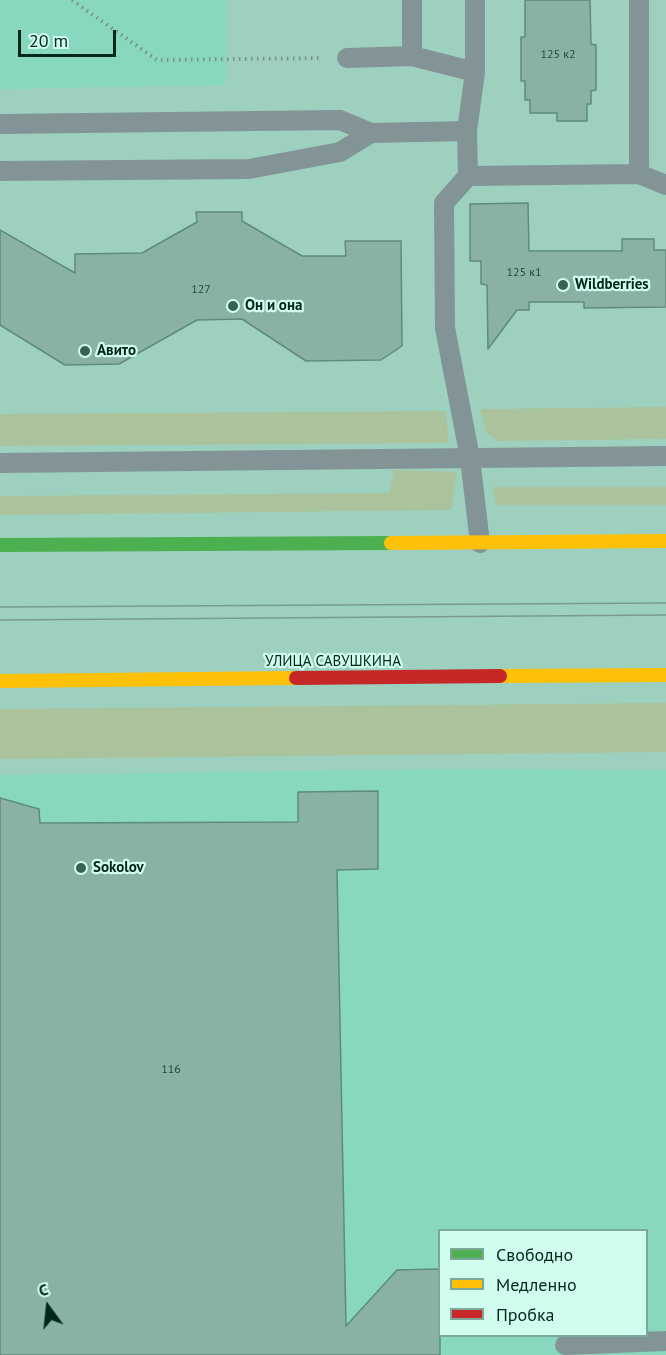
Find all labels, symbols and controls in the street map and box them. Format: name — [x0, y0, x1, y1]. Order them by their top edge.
scale bar — [21, 18, 118, 56]
text: 20 m — [29, 29, 68, 52]
house number: 125 к2 — [540, 48, 576, 62]
house number: 125 к1 — [506, 266, 542, 280]
place label: Wildberries — [575, 276, 649, 294]
marker: Wildberries — [556, 278, 570, 292]
house number: 127 — [191, 283, 211, 297]
place label: Он и она — [245, 297, 302, 315]
marker: Он и она — [226, 299, 240, 313]
place label: Авито — [97, 342, 136, 360]
marker: Авито — [78, 344, 92, 358]
street label: УЛИЦА САВУШКИНА — [265, 653, 401, 671]
place label: Sokolov — [93, 859, 144, 877]
marker: Sokolov — [74, 861, 88, 875]
house number: 116 — [161, 1063, 181, 1077]
legend — [438, 1229, 648, 1337]
text: Свободно — [496, 1243, 573, 1266]
text: Медленно — [496, 1273, 577, 1296]
north arrow — [18, 1277, 78, 1337]
text: С — [36, 1279, 50, 1300]
text: Пробка — [496, 1303, 554, 1326]

